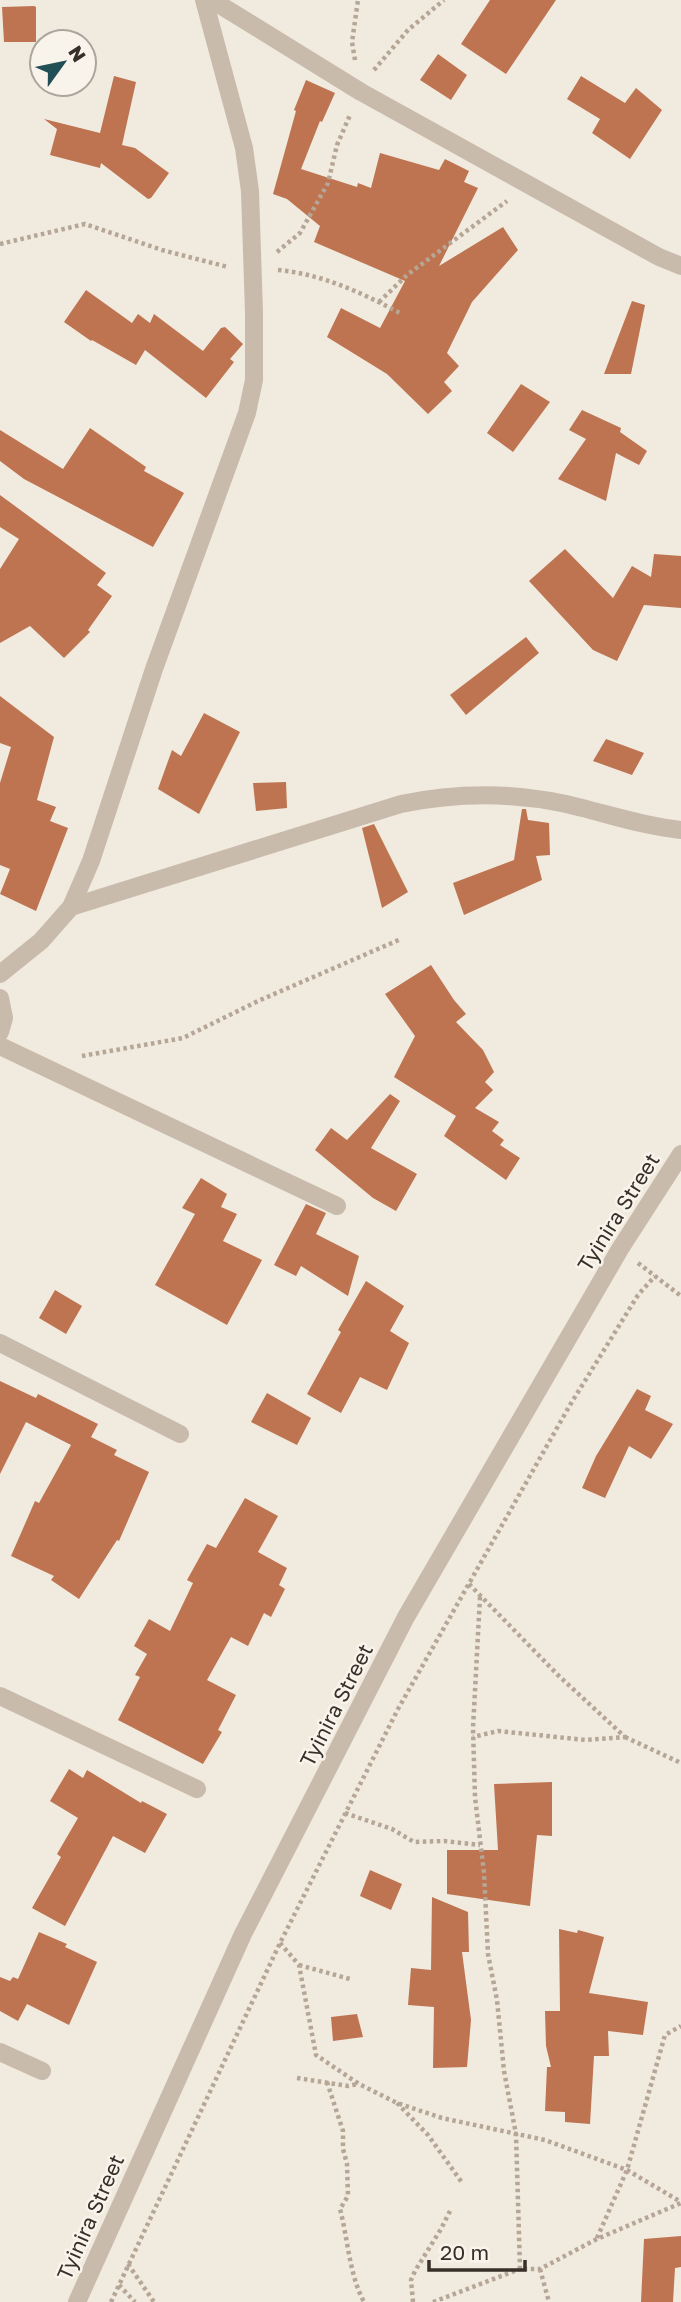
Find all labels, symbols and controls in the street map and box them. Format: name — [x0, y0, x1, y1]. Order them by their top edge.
north arrow — [28, 28, 98, 98]
text: N — [64, 41, 91, 66]
street label: Tyinira Street — [571, 1148, 665, 1276]
street label: Tyinira Street — [294, 1639, 378, 1771]
street label: Tyinira Street — [51, 2150, 129, 2284]
scale bar — [429, 2228, 525, 2272]
text: 20 m — [440, 2239, 489, 2265]

